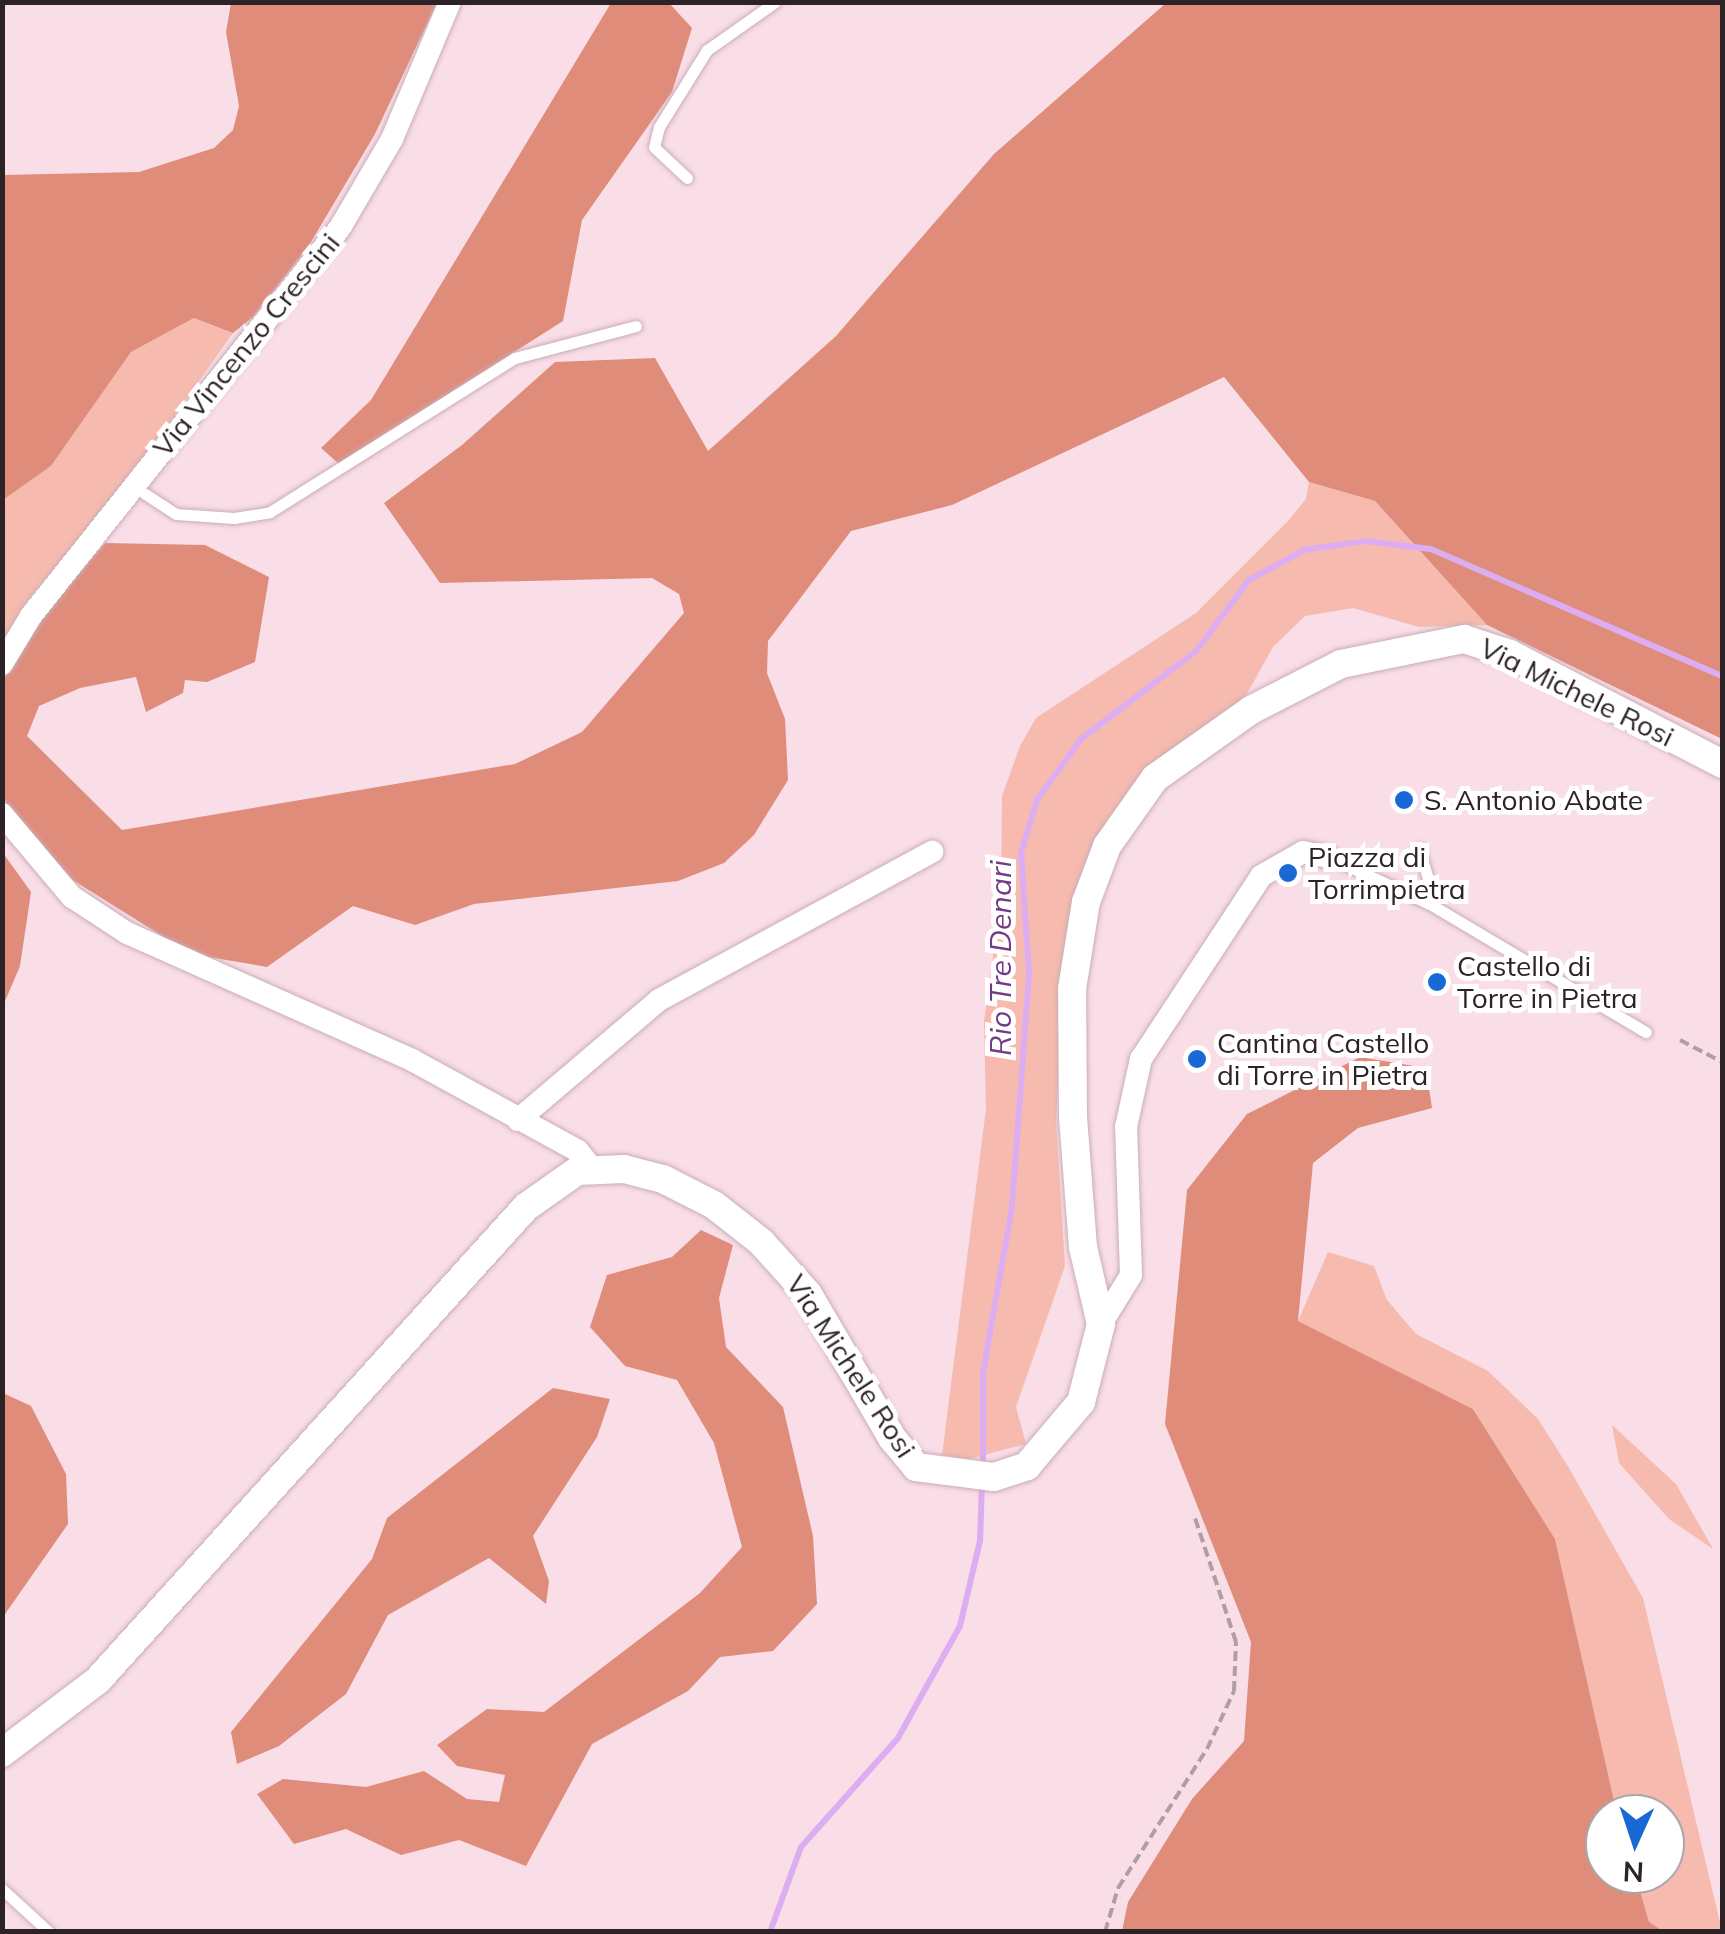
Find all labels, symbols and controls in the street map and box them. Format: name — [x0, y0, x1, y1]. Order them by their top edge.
street label: Via Vincenzo Crescini — [146, 227, 346, 463]
street label: Via Michele Rosi — [1475, 631, 1679, 753]
place label: S. Antonio Abate — [1424, 783, 1643, 817]
marker: S. Antonio Abate — [1393, 789, 1415, 811]
place label: Piazza di Torrimpietra — [1308, 840, 1466, 906]
water label: Rio Tre Denari — [982, 860, 1018, 1056]
marker: Piazza di Torrimpietra — [1277, 862, 1299, 884]
place label: Castello di Torre in Pietra — [1457, 949, 1638, 1015]
marker: Castello di Torre in Pietra — [1426, 971, 1448, 993]
place label: Cantina Castello di Torre in Pietra — [1217, 1026, 1429, 1092]
marker: Cantina Castello di Torre in Pietra — [1186, 1048, 1208, 1070]
street label: Via Michele Rosi — [779, 1268, 923, 1464]
north arrow — [1585, 1794, 1685, 1894]
text: N — [1622, 1854, 1645, 1890]

